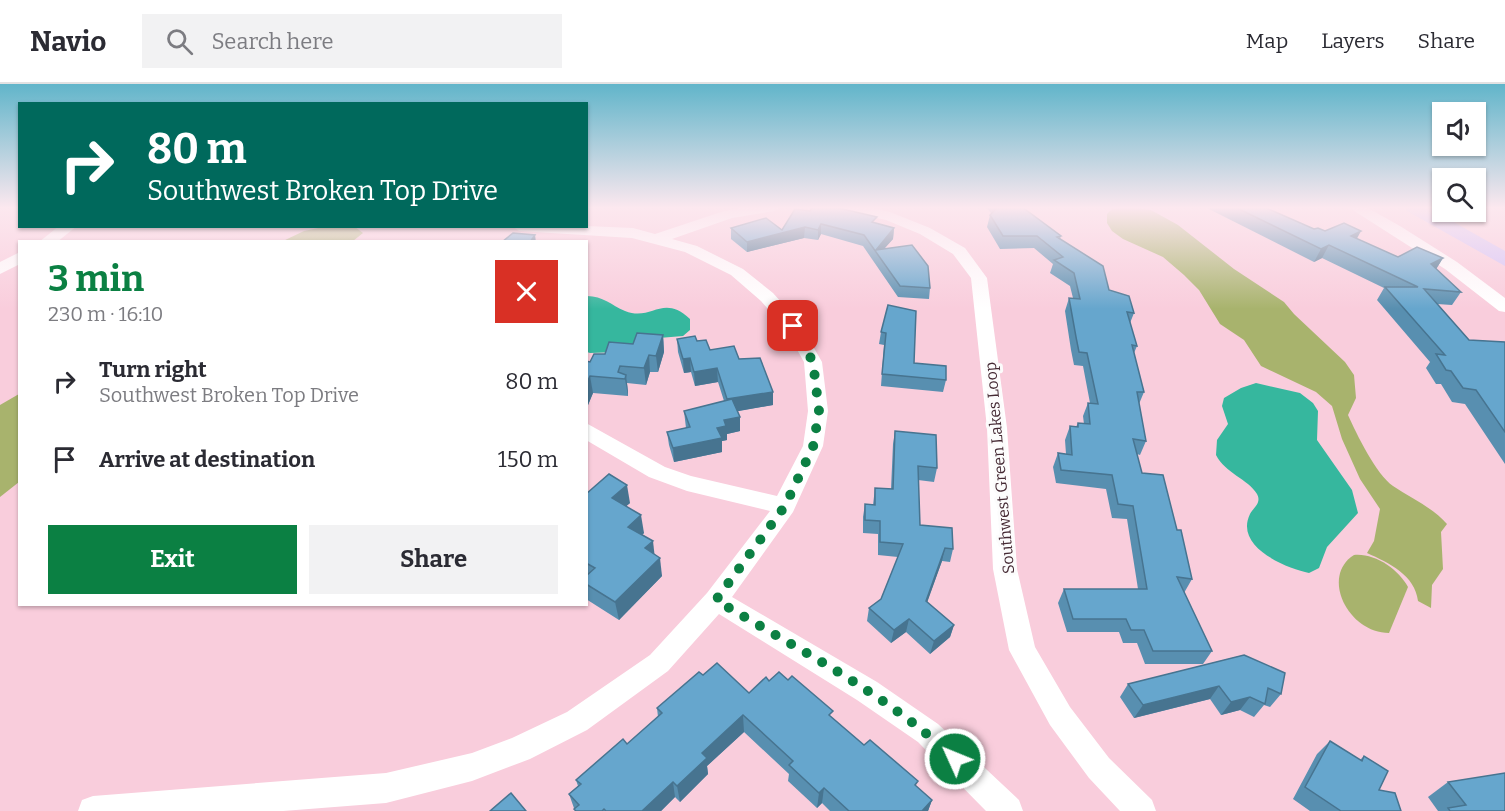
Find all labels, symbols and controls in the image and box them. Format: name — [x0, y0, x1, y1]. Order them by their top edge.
search box — [142, 14, 562, 68]
text: Navio — [30, 25, 106, 58]
icon: search — [163, 25, 196, 58]
text: Search here — [211, 28, 334, 55]
text: Map — [1246, 28, 1288, 54]
text: Layers — [1321, 28, 1385, 54]
text: Share — [1418, 28, 1475, 54]
map controls — [1432, 102, 1486, 222]
button: sound — [1432, 102, 1486, 156]
text: 80 m — [147, 124, 247, 174]
icon: right — [48, 126, 126, 204]
button: search — [1432, 168, 1486, 222]
text: Southwest Broken Top Drive — [147, 175, 498, 207]
text: 3 min — [48, 257, 144, 301]
button: close — [495, 260, 558, 323]
pin — [767, 300, 818, 351]
text: 230 m · 16:10 — [48, 302, 163, 326]
icon: arrive — [776, 309, 809, 342]
text: Turn right — [99, 356, 207, 383]
street label: Southwest Green Lakes Loop — [981, 361, 1018, 575]
icon: right — [48, 365, 81, 398]
text: 80 m — [505, 368, 558, 395]
text: Southwest Broken Top Drive — [99, 383, 359, 407]
icon: arrive — [48, 443, 81, 476]
text: Arrive at destination — [99, 446, 315, 473]
text: 150 m — [498, 446, 558, 473]
button: Exit — [48, 525, 297, 594]
button: Share — [309, 525, 558, 594]
position arrow — [923, 727, 987, 791]

